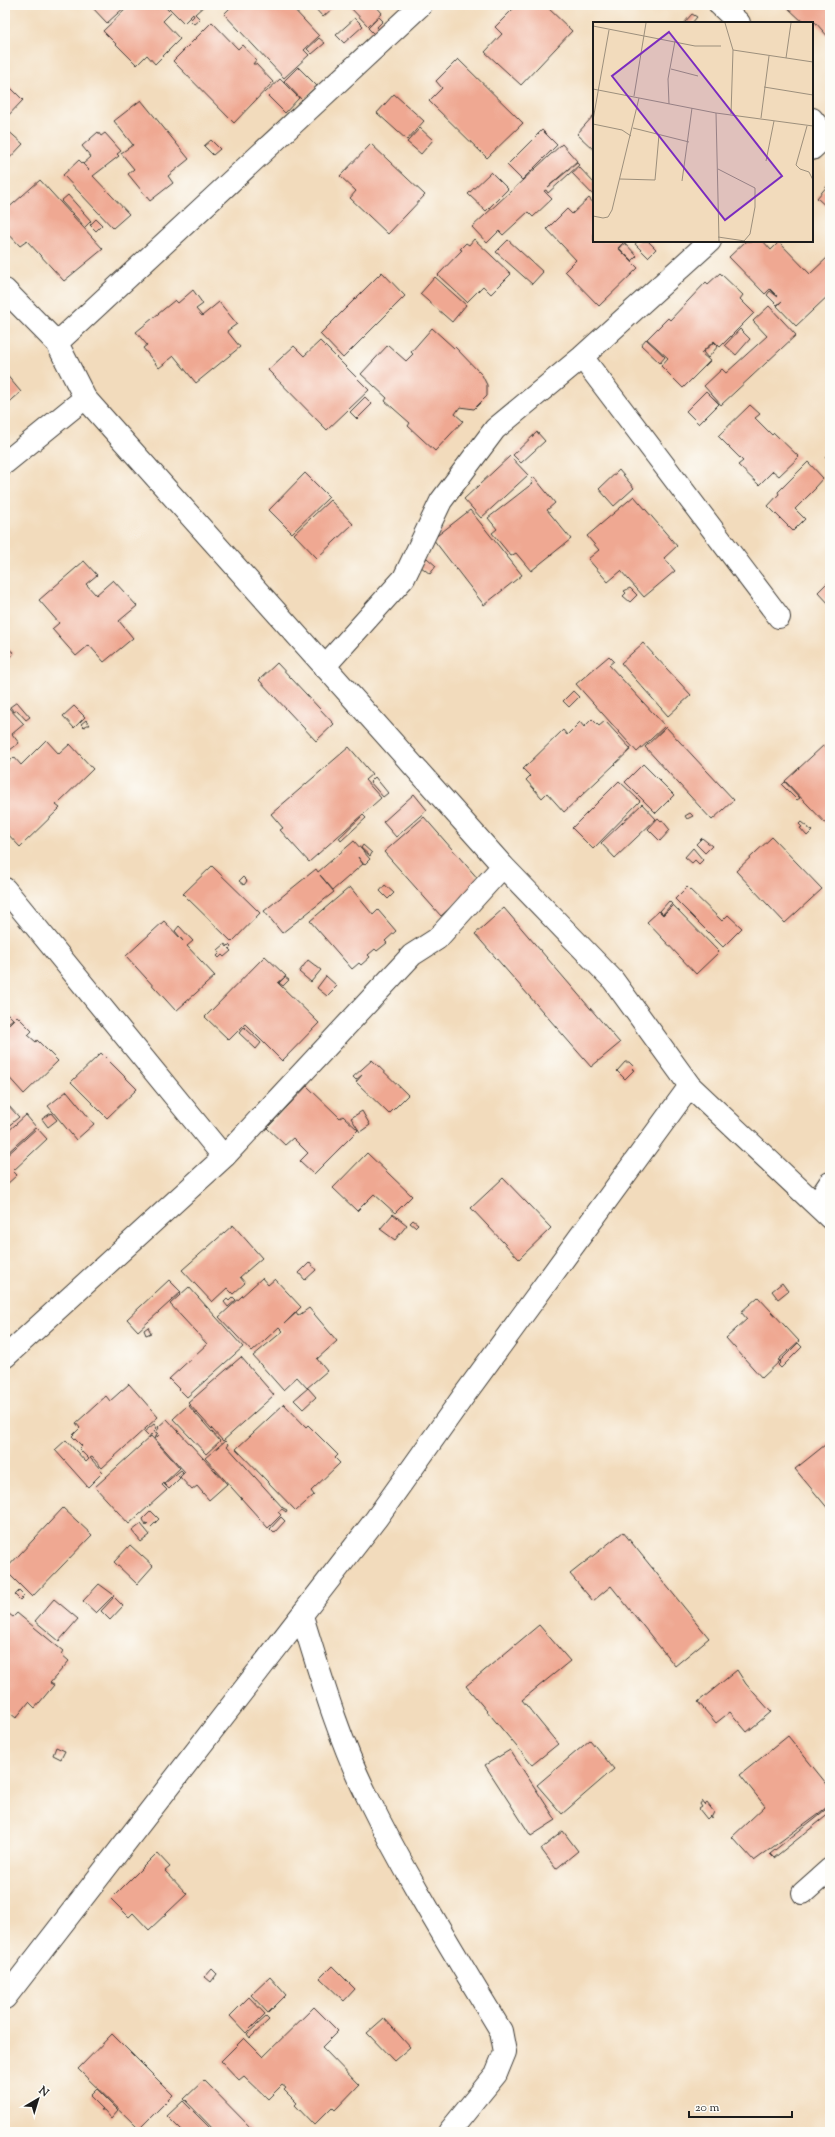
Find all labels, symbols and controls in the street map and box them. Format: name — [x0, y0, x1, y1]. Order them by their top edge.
inset map — [593, 22, 813, 242]
north arrow — [18, 2079, 58, 2119]
text: N — [34, 2082, 52, 2101]
scale bar — [689, 2093, 792, 2119]
text: 20 m — [695, 2099, 720, 2117]

